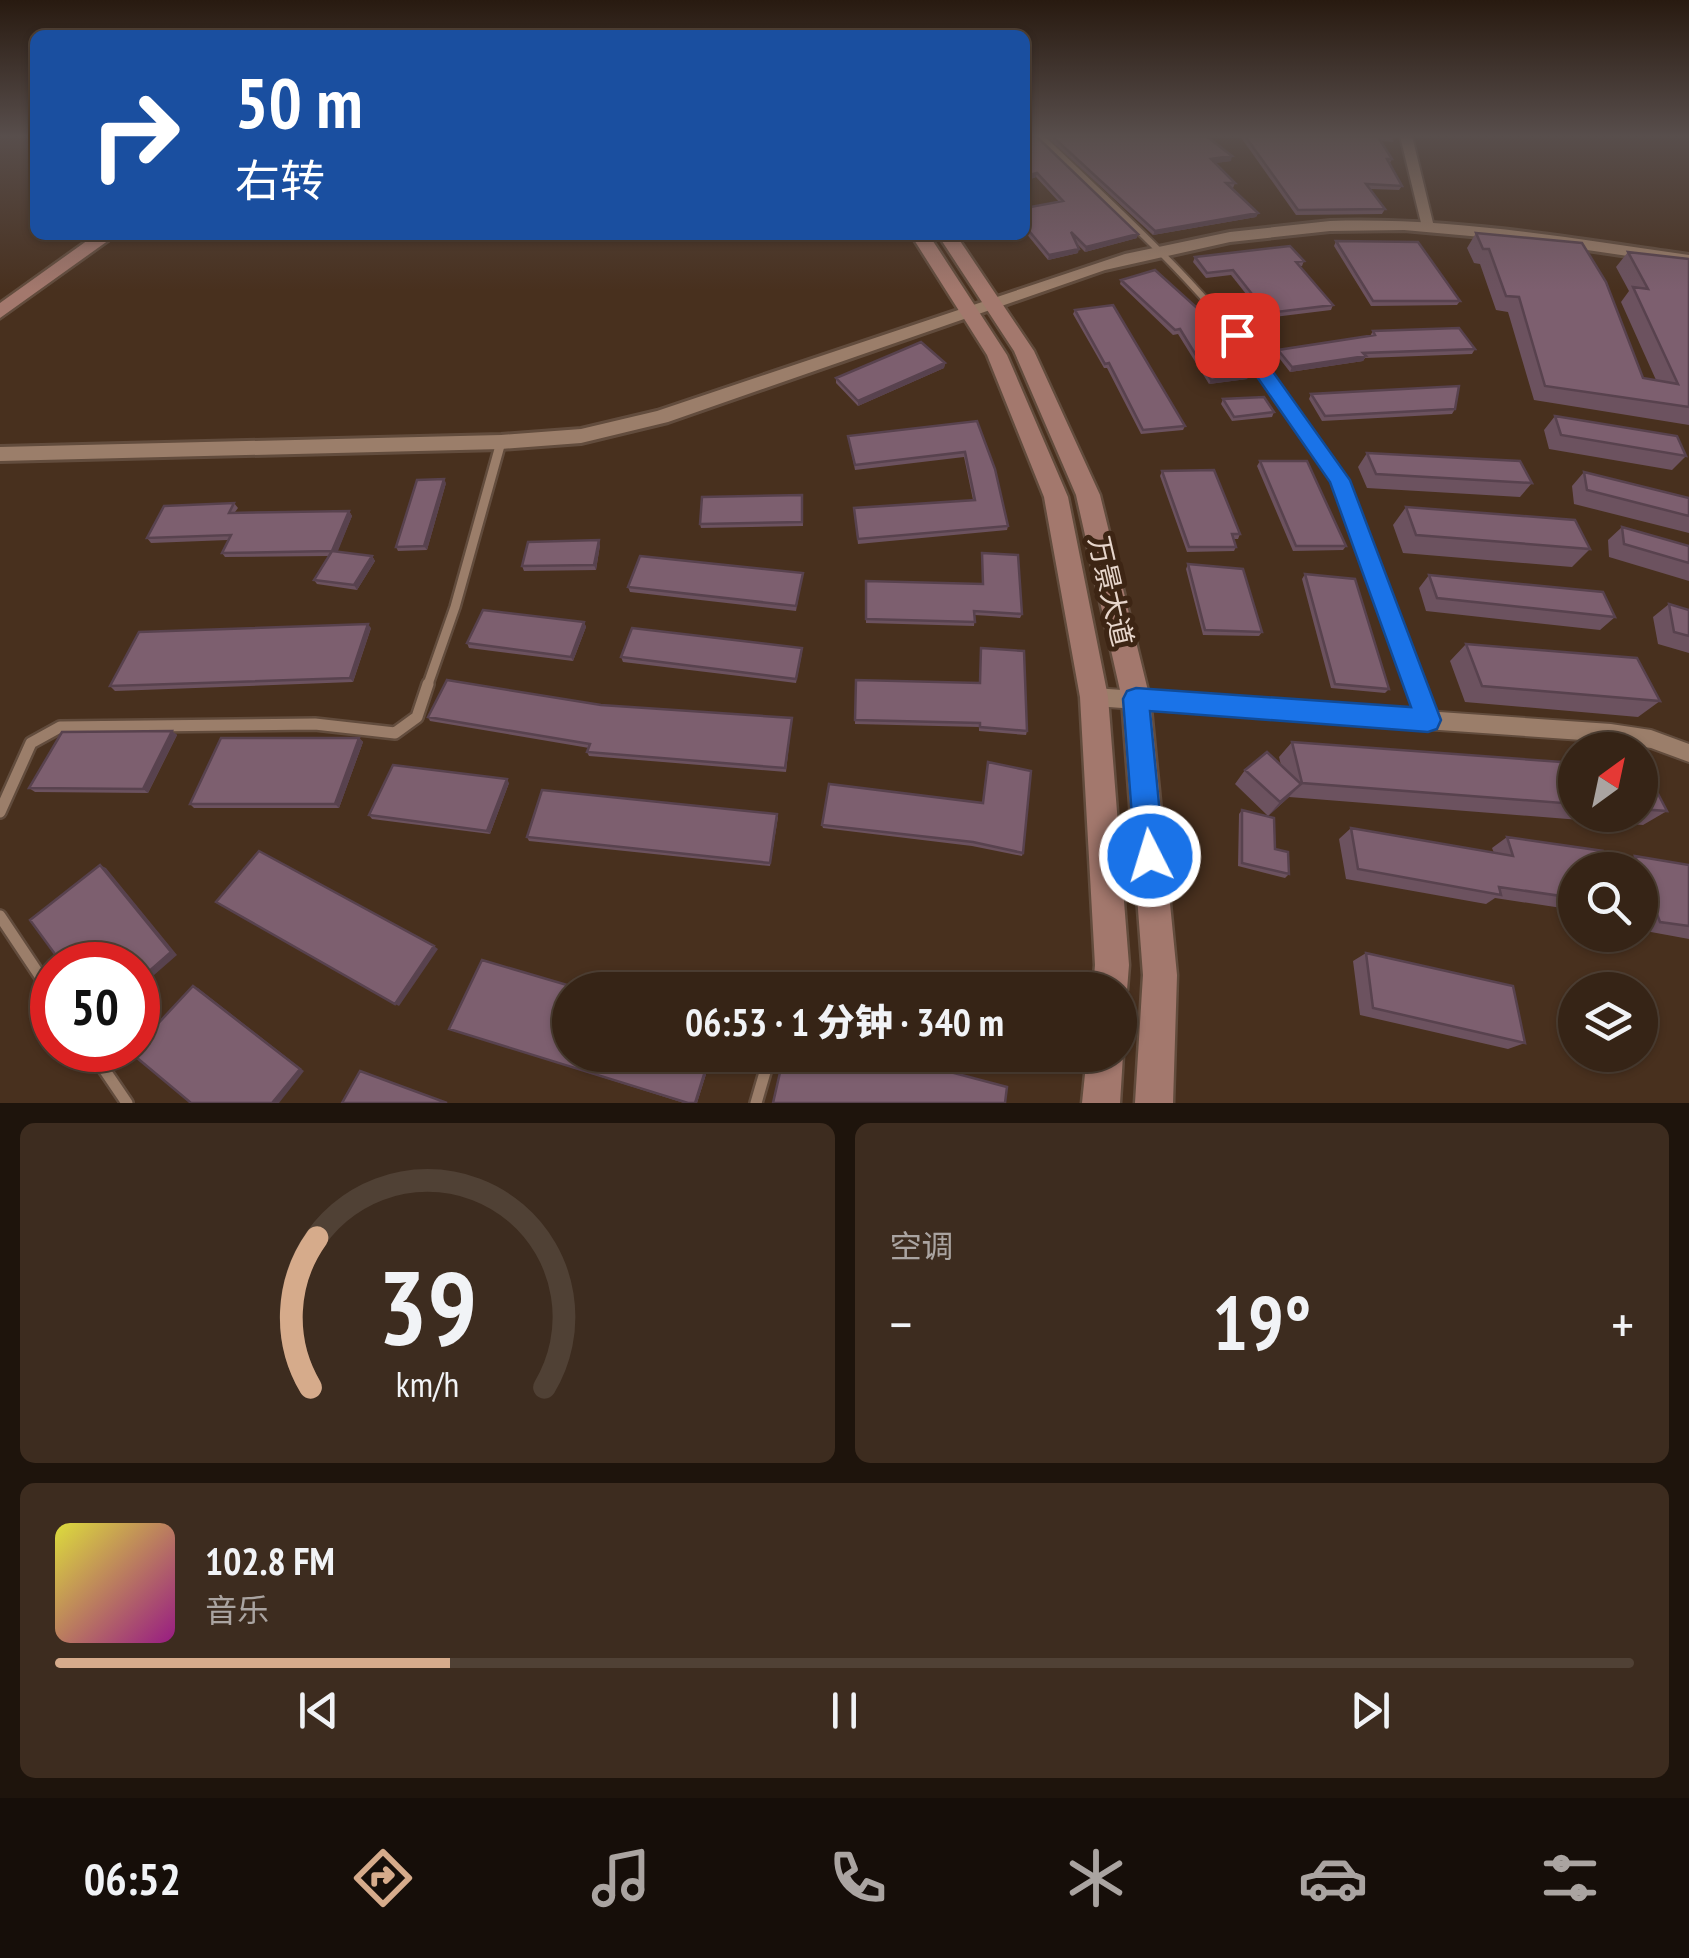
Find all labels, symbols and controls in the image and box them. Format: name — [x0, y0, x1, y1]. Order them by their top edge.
text: 50 m — [235, 57, 363, 147]
icon: right — [70, 70, 200, 200]
text: 右转 — [235, 151, 325, 209]
pin — [1195, 293, 1280, 378]
icon: arrive — [1210, 308, 1265, 363]
street label: 万景大道 — [1081, 532, 1142, 650]
north arrow — [1558, 732, 1658, 832]
map controls — [1558, 732, 1658, 1072]
position arrow — [1098, 804, 1202, 908]
button: search — [1558, 852, 1658, 952]
speed limit sign: 50 — [30, 942, 160, 1072]
button: layers — [1558, 972, 1658, 1072]
text: 06:53 · 1 分钟 · 340 m — [685, 997, 1004, 1046]
text: 空调 — [890, 1225, 954, 1267]
text: 39 — [378, 1239, 477, 1374]
text: 19° — [1212, 1274, 1311, 1371]
text: − — [890, 1288, 912, 1359]
text: + — [1611, 1288, 1634, 1359]
text: km/h — [396, 1361, 459, 1407]
text: 102.8 FM — [205, 1536, 335, 1585]
text: 音乐 — [205, 1589, 269, 1631]
icon: previous — [291, 1683, 346, 1738]
icon: pause — [817, 1683, 872, 1738]
icon: next — [1343, 1683, 1398, 1738]
icon: directions — [348, 1843, 418, 1913]
icon: music — [586, 1843, 656, 1913]
icon: phone — [823, 1843, 893, 1913]
icon: climate — [1061, 1843, 1131, 1913]
icon: car — [1298, 1843, 1368, 1913]
icon: filters — [1535, 1843, 1605, 1913]
text: 06:52 — [84, 1849, 181, 1907]

